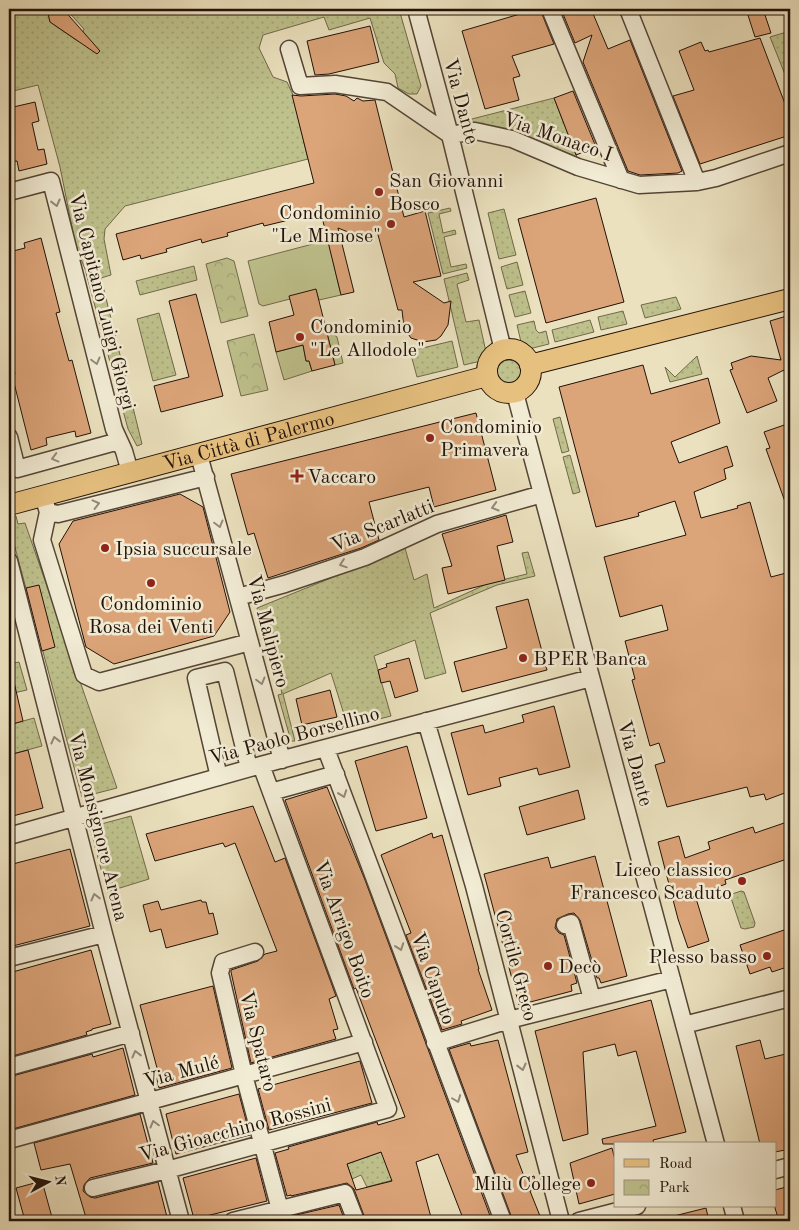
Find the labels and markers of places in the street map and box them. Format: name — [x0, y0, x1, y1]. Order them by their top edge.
place label: San Giovanni Bosco — [389, 172, 503, 215]
marker: San Giovanni Bosco — [373, 186, 385, 198]
place label: Condominio "Le Mimose" — [271, 204, 381, 247]
marker: Condominio "Le Mimose" — [385, 218, 397, 230]
place label: Condominio "Le Allodole" — [310, 318, 425, 361]
marker: Condominio "Le Allodole" — [294, 331, 306, 343]
place label: Condominio Primavera — [440, 418, 542, 461]
marker: Condominio Primavera — [424, 432, 436, 444]
place label: Vaccaro — [307, 468, 376, 488]
marker: Vaccaro — [291, 470, 303, 482]
place label: Ipsia succursale — [115, 540, 252, 560]
marker: Ipsia succursale — [99, 542, 111, 554]
marker: Condominio Rosa dei Venti — [145, 577, 157, 589]
place label: Condominio Rosa dei Venti — [89, 595, 213, 638]
place label: BPER Banca — [533, 650, 647, 670]
marker: BPER Banca — [517, 652, 529, 664]
place label: Liceo classico Francesco Scaduto — [570, 861, 732, 904]
marker: Liceo classico Francesco Scaduto — [736, 875, 748, 887]
place label: Plesso basso — [649, 948, 757, 968]
marker: Plesso basso — [761, 950, 773, 962]
place label: Decò — [558, 958, 601, 978]
marker: Decò — [542, 960, 554, 972]
place label: Milù College — [474, 1175, 581, 1195]
marker: Milù College — [585, 1177, 597, 1189]

